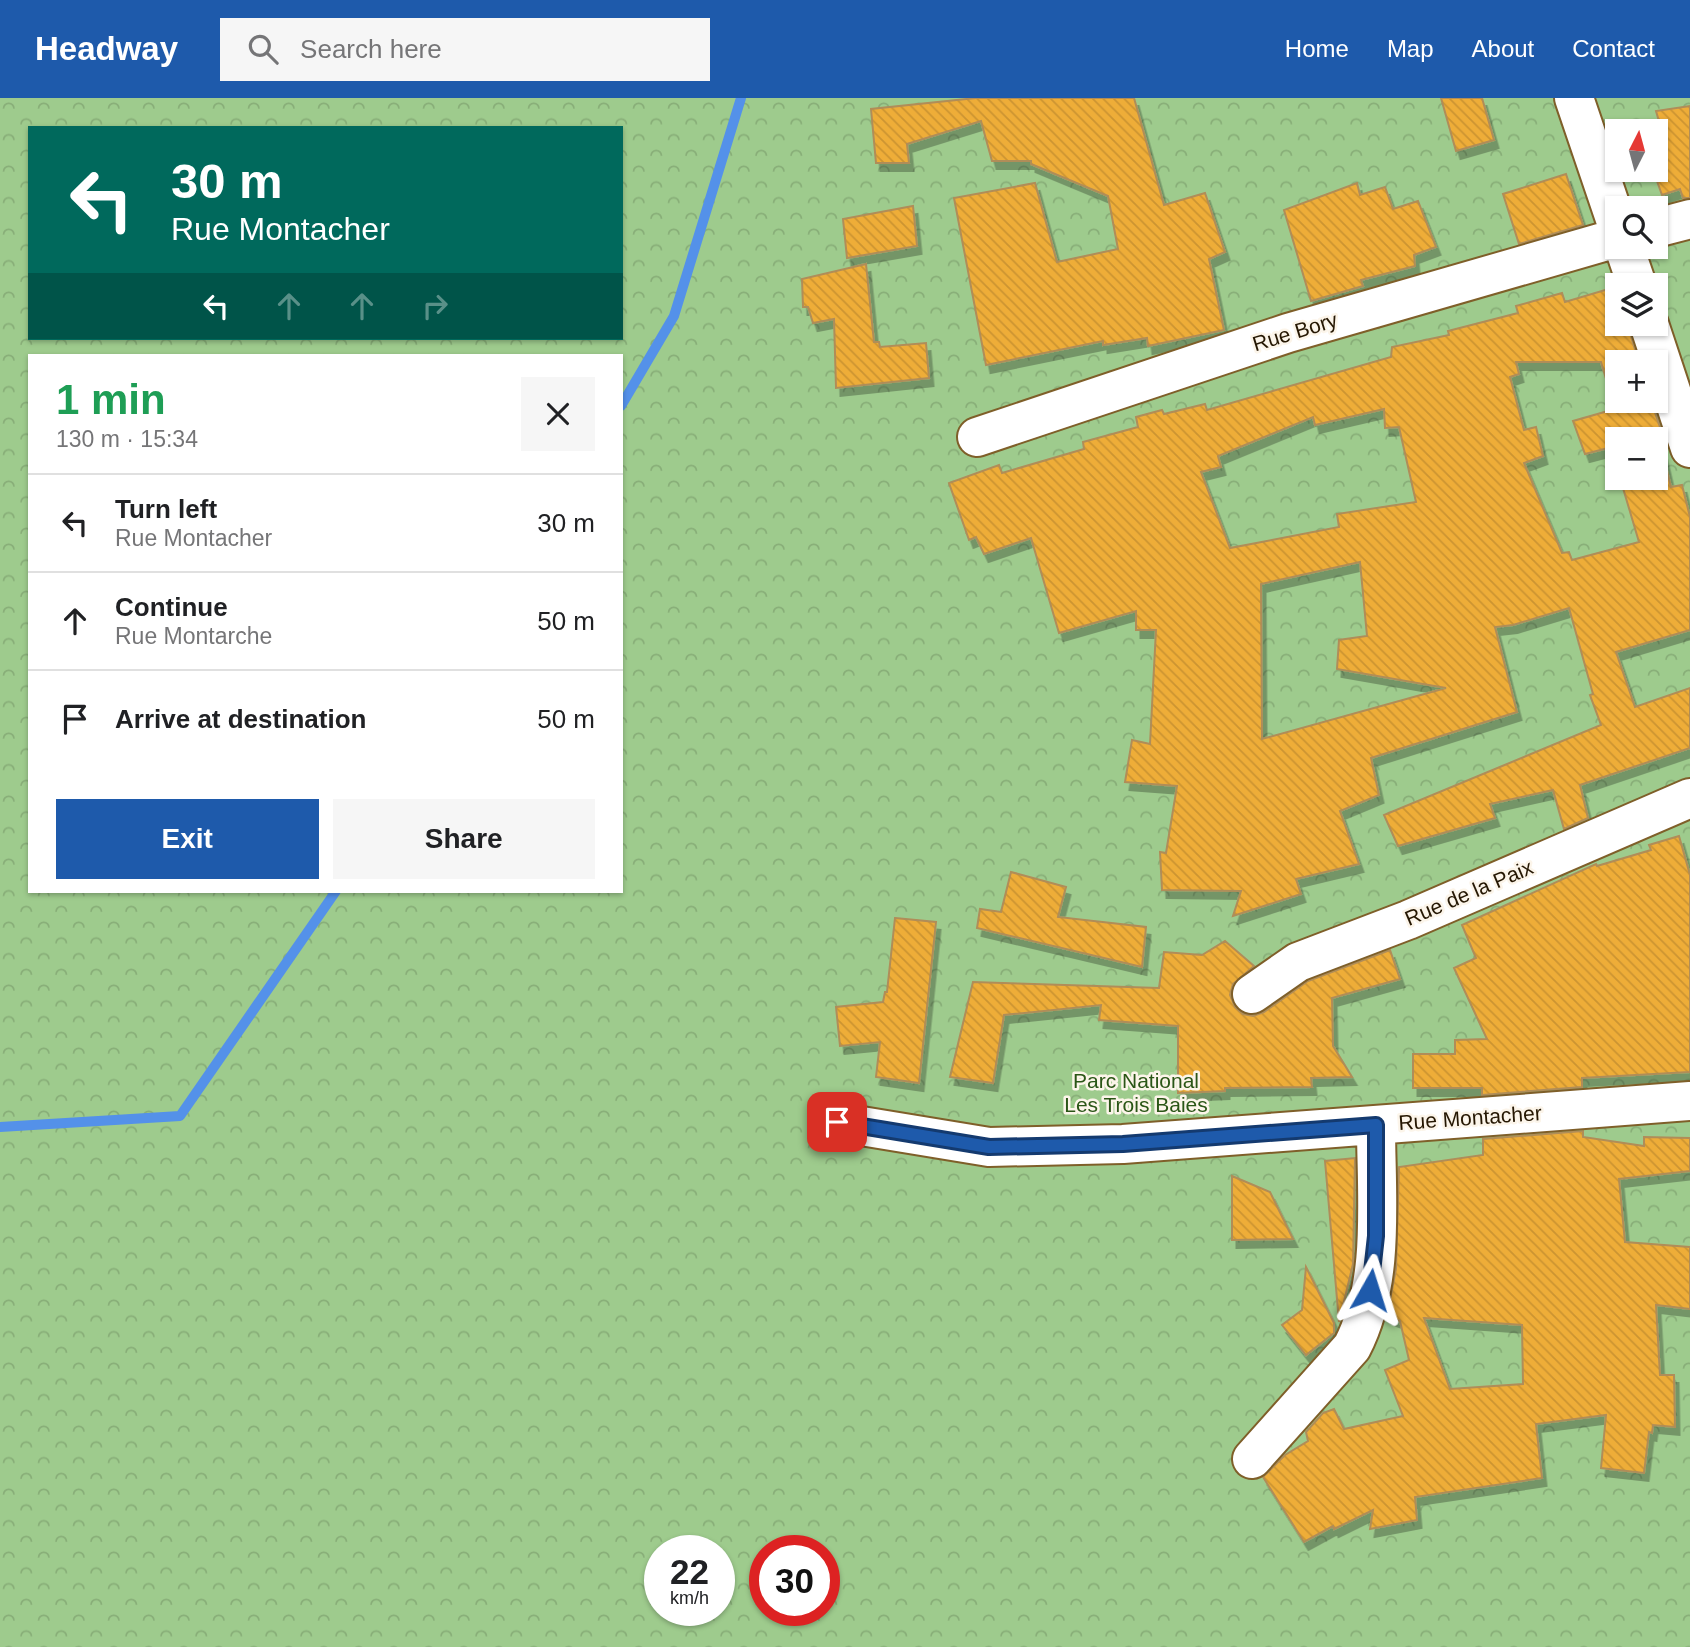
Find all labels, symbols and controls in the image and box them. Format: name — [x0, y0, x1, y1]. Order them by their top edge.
search box — [220, 18, 710, 81]
text: Headway — [35, 30, 178, 67]
icon: search — [244, 30, 282, 68]
text: Search here — [300, 34, 442, 64]
text: Home — [1285, 35, 1349, 62]
text: Map — [1387, 35, 1434, 62]
text: About — [1472, 35, 1534, 62]
text: Contact — [1572, 35, 1655, 62]
north arrow — [1605, 119, 1668, 182]
map controls — [1605, 119, 1668, 490]
icon: left — [56, 154, 147, 245]
text: 30 m — [171, 154, 283, 208]
button: search — [1605, 196, 1668, 259]
text: Rue Montacher — [171, 211, 390, 247]
button: layers — [1605, 273, 1668, 336]
icon: left — [197, 287, 235, 325]
icon: ahead — [270, 287, 308, 325]
icon: ahead — [343, 287, 381, 325]
icon: right — [416, 287, 454, 325]
street label: Rue Bory — [1250, 308, 1341, 355]
button: + — [1605, 350, 1668, 413]
text: 1 min — [56, 376, 166, 423]
button: close — [521, 377, 595, 451]
text: 130 m · 15:34 — [56, 426, 198, 452]
button: − — [1605, 427, 1668, 490]
text: Turn left — [115, 494, 217, 524]
icon: left — [56, 504, 94, 542]
text: 30 m — [537, 508, 595, 538]
text: Rue Montacher — [115, 525, 272, 551]
text: Continue — [115, 592, 228, 622]
icon: ahead — [56, 602, 94, 640]
text: 50 m — [537, 606, 595, 636]
text: Rue Montarche — [115, 623, 272, 649]
icon: arrive — [56, 700, 94, 738]
text: Arrive at destination — [115, 704, 366, 734]
text: 50 m — [537, 704, 595, 734]
button: Exit — [56, 799, 319, 879]
button: Share — [333, 799, 595, 879]
street label: Rue de la Paix — [1401, 855, 1537, 930]
park label: Parc National Les Trois Baies — [1064, 1069, 1208, 1116]
pin — [807, 1092, 867, 1152]
street label: Rue Montacher — [1398, 1101, 1542, 1134]
icon: arrive — [818, 1103, 856, 1141]
position arrow — [1333, 1253, 1407, 1327]
speed limit sign: 30 — [749, 1535, 840, 1626]
text: 22 — [670, 1552, 709, 1591]
text: km/h — [670, 1588, 709, 1608]

